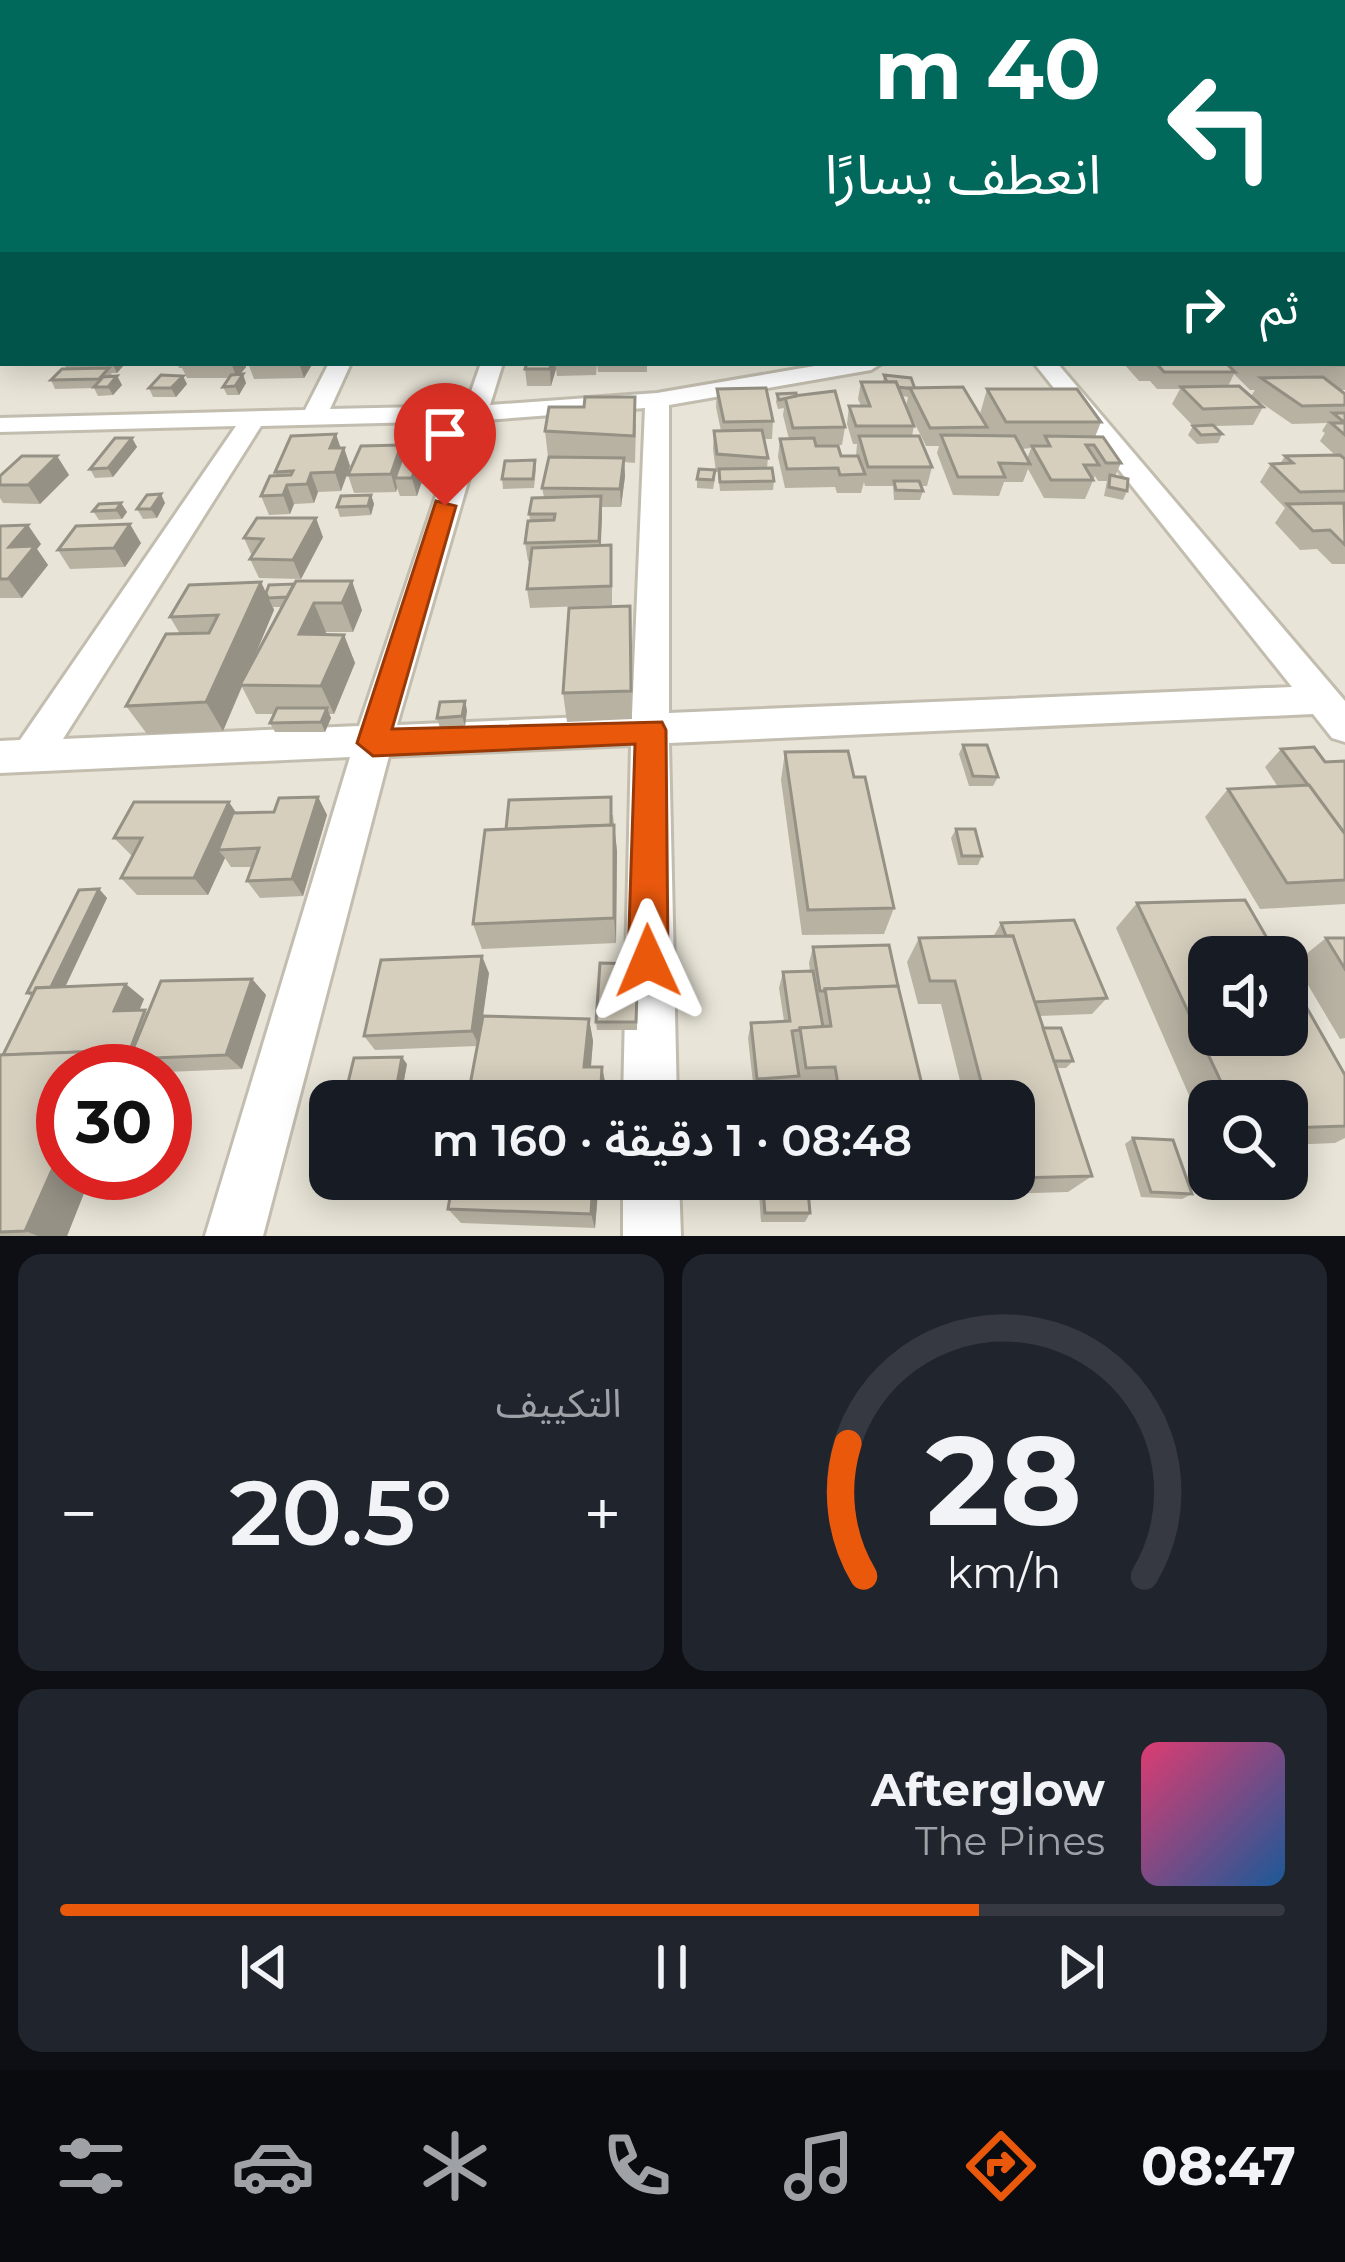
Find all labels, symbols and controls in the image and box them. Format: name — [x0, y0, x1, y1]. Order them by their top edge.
text: 40 m — [874, 18, 1101, 120]
icon: left — [1143, 48, 1299, 204]
text: انعطف يسارًا — [825, 142, 1101, 208]
icon: right — [1170, 276, 1236, 342]
text: ثم — [1260, 280, 1299, 335]
pin — [394, 383, 496, 506]
icon: arrive — [412, 401, 478, 467]
position arrow — [585, 898, 711, 1024]
map controls — [1188, 936, 1308, 1200]
button: sound — [1188, 936, 1308, 1056]
speed limit sign: 30 — [36, 1044, 192, 1200]
button: search — [1188, 1080, 1308, 1200]
text: 08:48 · 1 دقيقة · 160 m — [432, 1112, 912, 1167]
text: التكييف — [496, 1379, 622, 1427]
text: 28 — [926, 1404, 1082, 1556]
text: 20.5° — [229, 1458, 452, 1568]
text: − — [60, 1473, 98, 1554]
text: + — [584, 1473, 622, 1554]
text: km/h — [947, 1545, 1061, 1598]
text: Afterglow — [871, 1762, 1105, 1817]
text: The Pines — [915, 1817, 1105, 1865]
icon: previous — [231, 1934, 297, 2000]
icon: pause — [639, 1934, 705, 2000]
icon: next — [1048, 1934, 1114, 2000]
icon: filters — [49, 2124, 133, 2208]
icon: car — [231, 2124, 315, 2208]
icon: climate — [413, 2124, 497, 2208]
icon: phone — [595, 2124, 679, 2208]
icon: music — [777, 2124, 861, 2208]
icon: directions — [959, 2124, 1043, 2208]
text: 08:47 — [1141, 2133, 1296, 2199]

